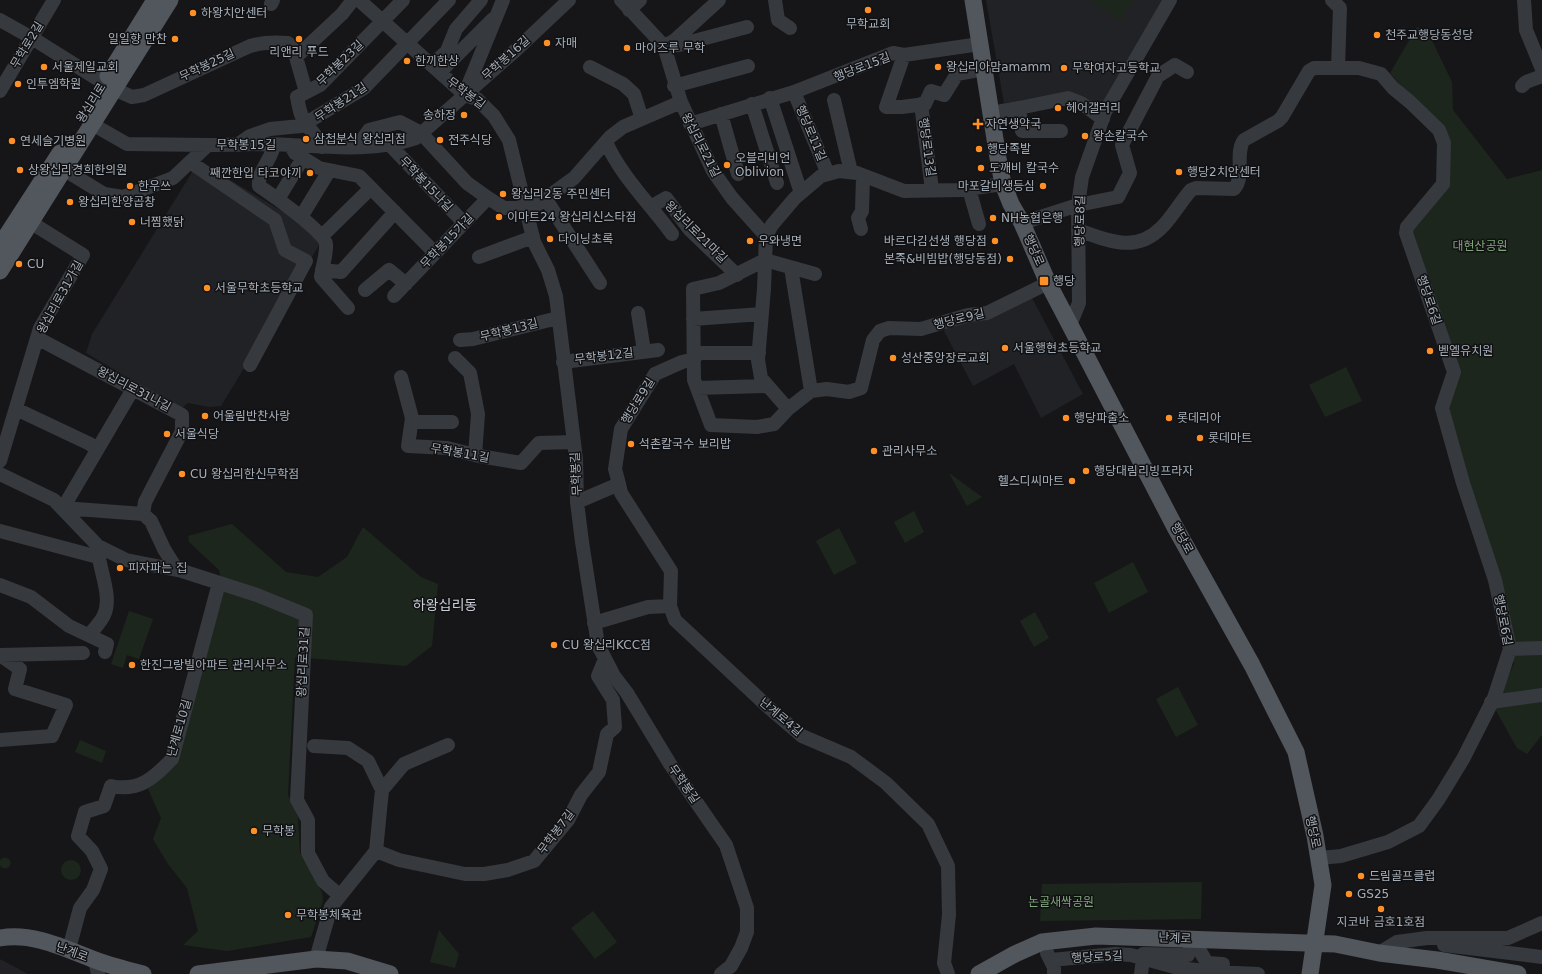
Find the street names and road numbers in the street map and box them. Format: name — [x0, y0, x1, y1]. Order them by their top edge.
street label: 무학로2길 — [8, 19, 46, 71]
street label: 무학봉16길 — [479, 33, 533, 83]
street label: 무학봉23길 — [314, 37, 366, 89]
street label: 무학봉25길 — [177, 46, 237, 84]
street label: 행당로15길 — [832, 50, 892, 84]
street label: 무학봉길 — [444, 74, 488, 112]
street label: 무학봉21길 — [312, 80, 370, 124]
street label: 왕십리로 — [73, 81, 109, 125]
street label: 행당로11길 — [793, 103, 829, 163]
street label: 왕십리로21길 — [679, 110, 723, 180]
street label: 행당로13길 — [916, 117, 938, 177]
street label: 무학봉15길 — [216, 138, 276, 152]
street label: 무학봉15나길 — [396, 154, 456, 214]
street label: 행당로8길 — [1073, 195, 1087, 247]
street label: 왕십리로21마길 — [662, 198, 730, 266]
street label: 무학봉15가길 — [417, 211, 477, 271]
street label: 행당로 — [1021, 232, 1047, 268]
street label: 왕십리로31가길 — [34, 258, 86, 336]
street label: 행당로6길 — [1414, 273, 1444, 327]
street label: 행당로9길 — [932, 306, 986, 332]
street label: 무학봉13길 — [478, 316, 540, 344]
street label: 무학봉12길 — [574, 345, 634, 367]
street label: 왕십리로31나길 — [95, 364, 173, 414]
street label: 행당로9길 — [618, 375, 658, 427]
street label: 무학봉11길 — [430, 441, 490, 465]
street label: 무학봉길 — [568, 452, 584, 496]
street label: 행당로 — [1168, 520, 1196, 556]
street label: 행당로6길 — [1491, 593, 1515, 647]
street label: 왕십리로31길 — [294, 626, 312, 698]
street label: 난계로4길 — [757, 695, 805, 739]
street label: 난계로10길 — [164, 698, 194, 758]
street label: 무학봉길 — [666, 762, 702, 806]
street label: 무학봉7길 — [535, 807, 577, 857]
street label: 행당로 — [1303, 814, 1323, 850]
street label: 난계로 — [1158, 930, 1192, 946]
street label: 난계로 — [54, 940, 90, 964]
street label: 행당로5길 — [1071, 949, 1123, 965]

